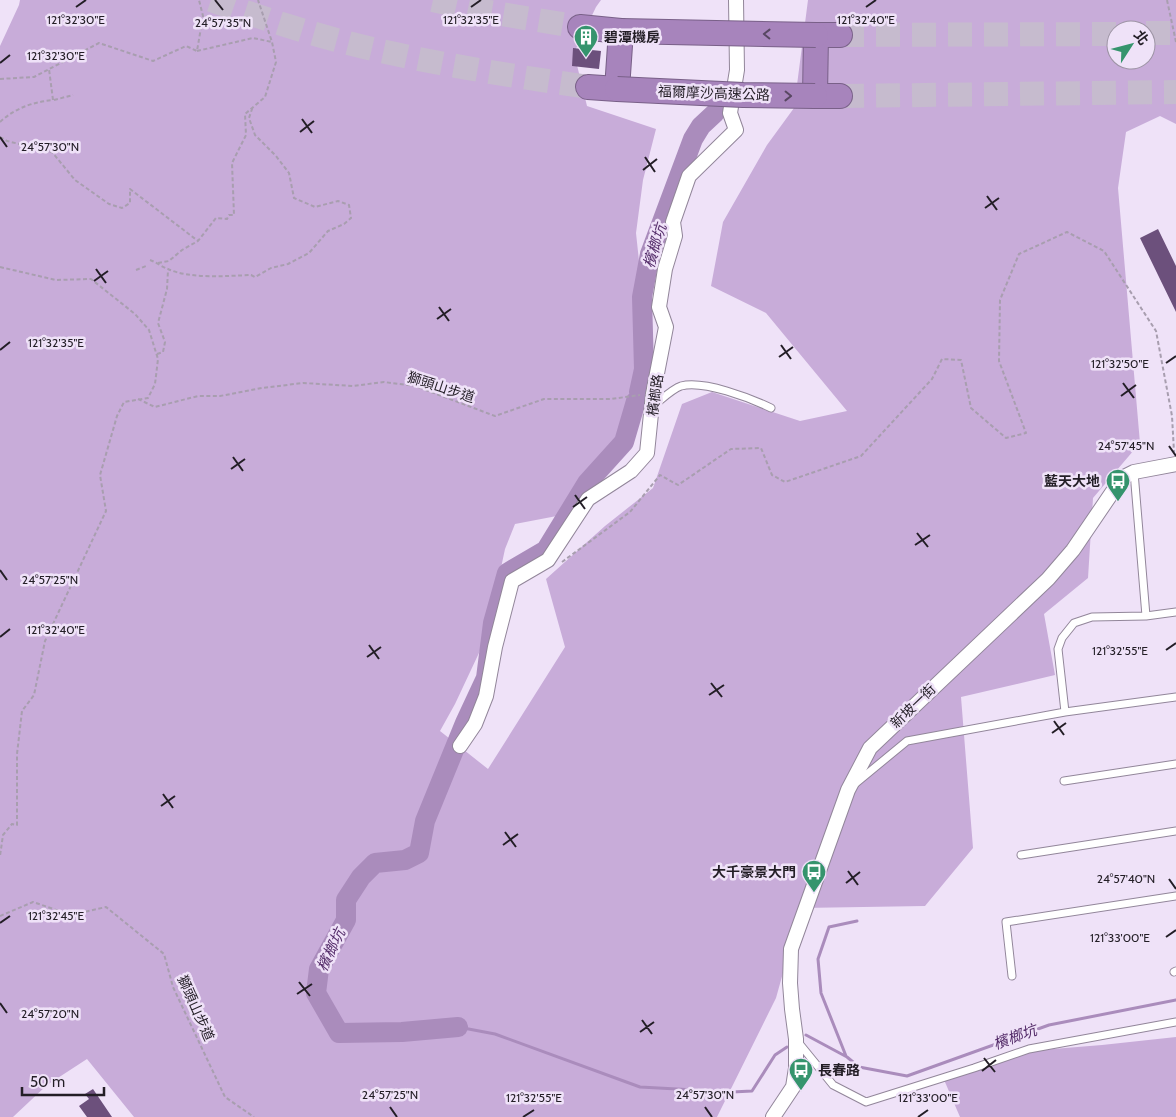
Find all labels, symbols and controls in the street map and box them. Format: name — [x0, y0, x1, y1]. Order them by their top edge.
text: 121°32'30"E — [47, 12, 105, 27]
text: 121°32'35"E — [443, 12, 499, 27]
text: 121°32'40"E — [837, 12, 895, 27]
text: 24°57'35"N — [195, 15, 251, 30]
north arrow — [1106, 20, 1156, 70]
building icon: 碧潭機房 — [573, 24, 599, 58]
text: 北 — [1130, 26, 1153, 48]
place label: 碧潭機房 — [604, 28, 660, 46]
one-way arrow — [763, 29, 771, 39]
text: 121°32'30"E — [27, 48, 85, 63]
street label: 福爾摩沙高速公路 — [658, 82, 770, 104]
one-way arrow — [784, 91, 792, 101]
text: 24°57'30"N — [21, 139, 79, 154]
water label: 檳榔坑 — [640, 220, 671, 270]
text: 121°32'35"E — [28, 335, 84, 350]
text: 121°32'50"E — [1091, 356, 1149, 371]
street label: 獅頭山步道 — [405, 368, 477, 406]
street label: 檳榔路 — [643, 373, 667, 417]
text: 24°57'45"N — [1098, 438, 1154, 453]
bus stop icon: 藍天大地 — [1105, 468, 1131, 502]
place label: 藍天大地 — [1044, 472, 1100, 490]
text: 24°57'25"N — [22, 572, 78, 587]
text: 121°32'40"E — [27, 622, 85, 637]
text: 121°32'55"E — [1092, 643, 1148, 658]
street label: 新坡一街 — [887, 680, 939, 732]
bus stop icon: 大千豪景大門 — [801, 859, 827, 893]
place label: 大千豪景大門 — [712, 863, 796, 881]
text: 24°57'40"N — [1097, 871, 1155, 886]
text: 121°32'45"E — [28, 908, 84, 923]
water label: 檳榔坑 — [313, 924, 350, 974]
text: 121°33'00"E — [1090, 930, 1150, 945]
street label: 獅頭山步道 — [174, 972, 218, 1044]
text: 24°57'20"N — [21, 1006, 79, 1021]
water label: 檳榔坑 — [991, 1020, 1041, 1053]
bus stop icon: 長春路 — [788, 1057, 814, 1091]
place label: 長春路 — [818, 1061, 860, 1079]
scale bar — [22, 1064, 105, 1096]
text: 50 m — [30, 1073, 65, 1091]
text: 24°57'25"N — [362, 1087, 418, 1102]
text: 24°57'30"N — [676, 1087, 734, 1102]
text: 121°32'55"E — [506, 1090, 562, 1105]
text: 121°33'00"E — [898, 1090, 958, 1105]

